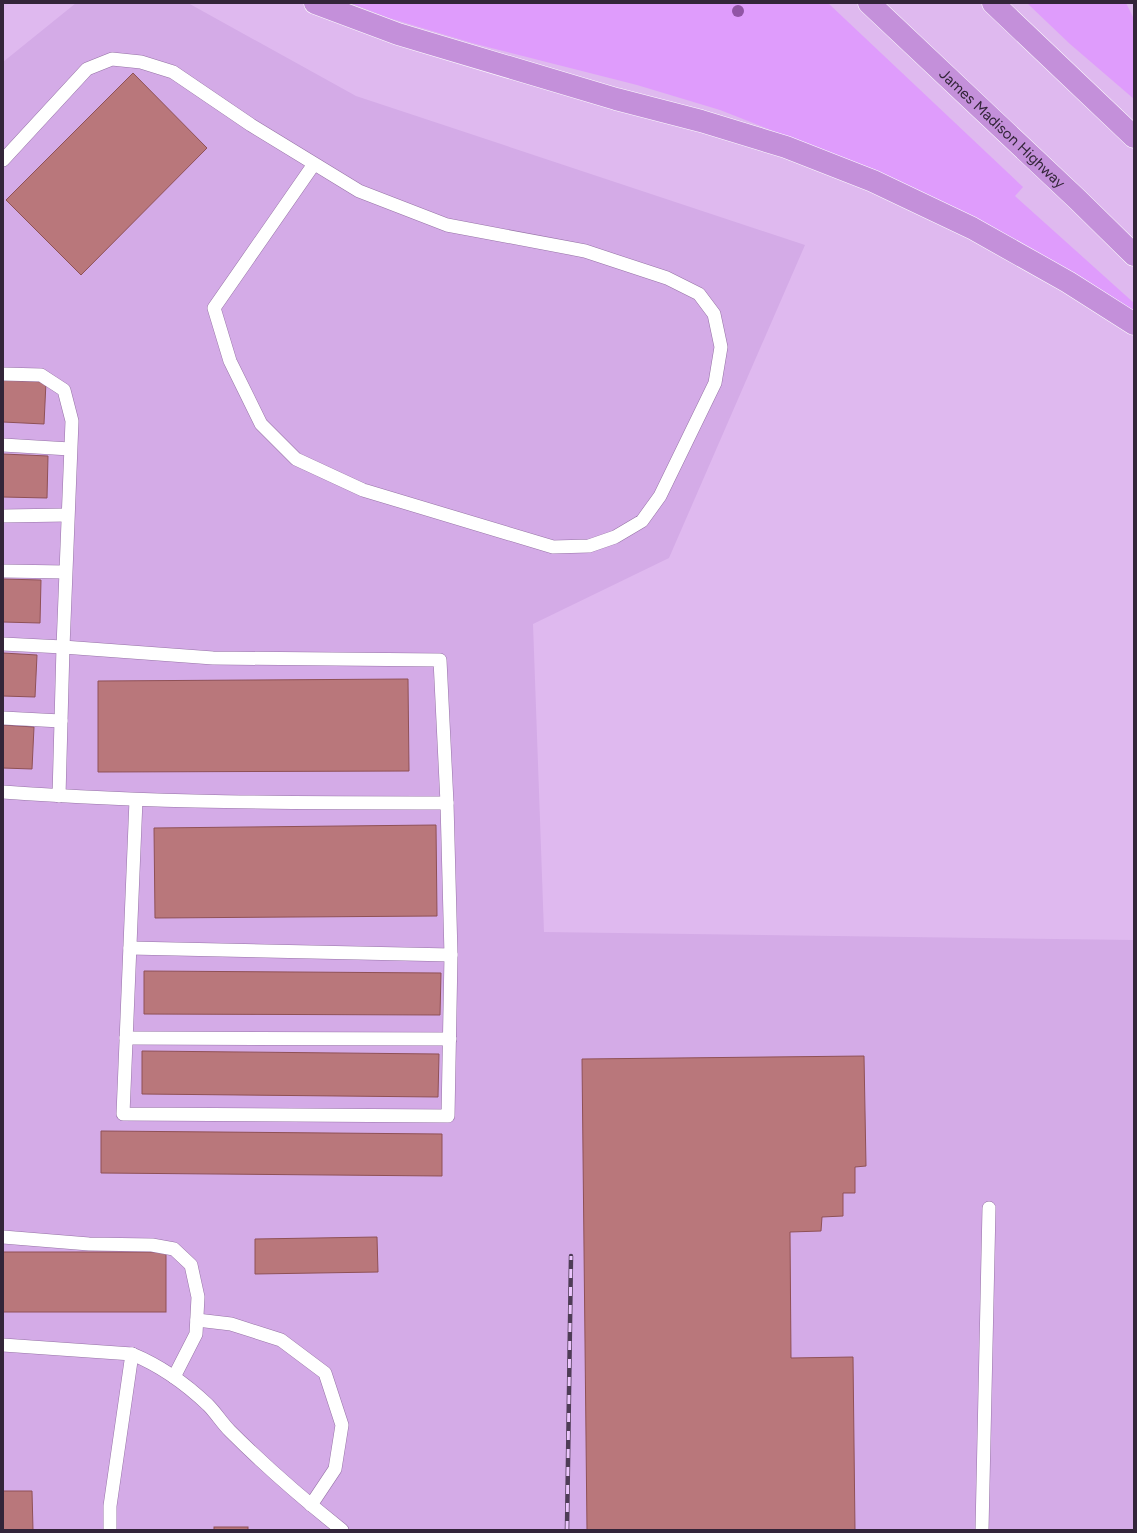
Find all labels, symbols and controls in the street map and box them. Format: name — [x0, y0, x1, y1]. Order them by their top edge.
street label: James Madison Highway — [935, 65, 1069, 192]

